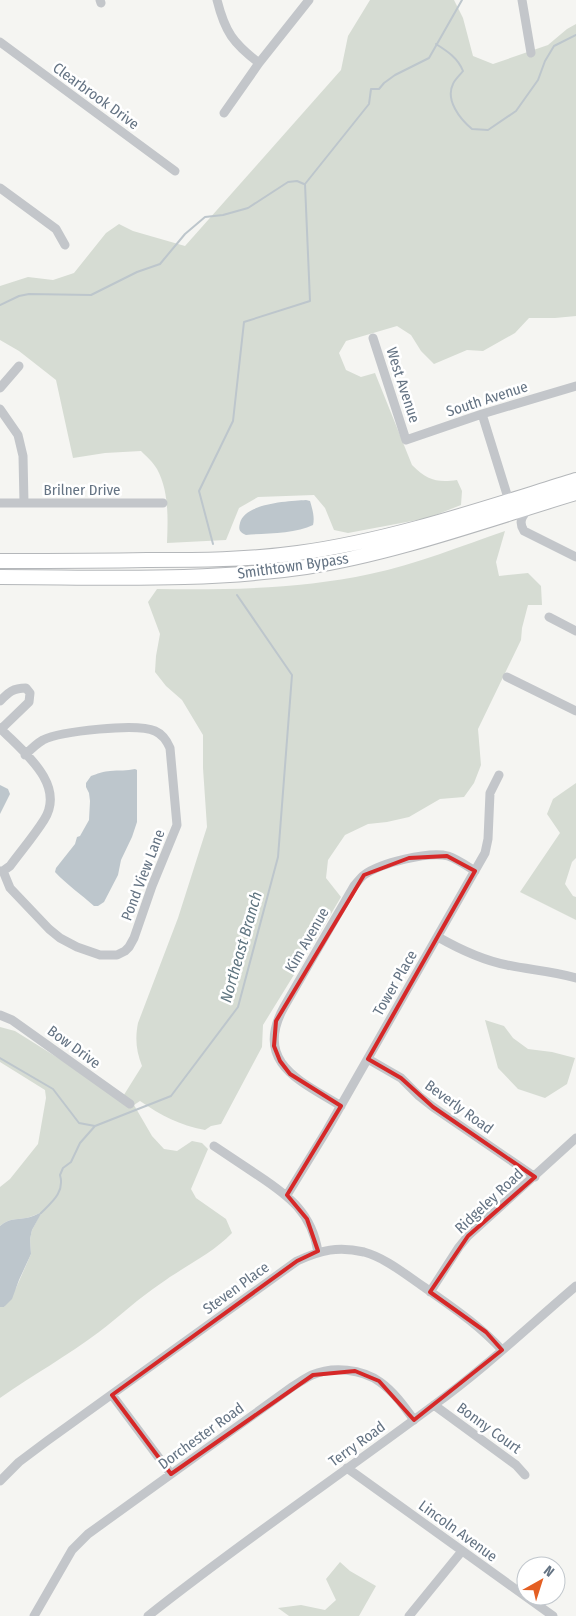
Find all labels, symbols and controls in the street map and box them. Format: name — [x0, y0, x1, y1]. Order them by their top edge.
street label: Clearbrook Drive — [49, 59, 143, 133]
street label: West Avenue — [382, 345, 424, 425]
street label: South Avenue — [444, 377, 530, 421]
street label: Brilner Drive — [43, 481, 121, 499]
street label: Smithtown Bypass — [236, 549, 350, 583]
street label: Pond View Lane — [117, 827, 169, 923]
water label: Northeast Branch — [216, 889, 266, 1005]
street label: Kim Avenue — [281, 904, 333, 976]
street label: Tower Place — [369, 947, 421, 1019]
street label: Bow Drive — [44, 1022, 104, 1072]
street label: Beverly Road — [421, 1076, 497, 1138]
street label: Ridgeley Road — [451, 1165, 527, 1237]
street label: Steven Place — [199, 1258, 273, 1318]
street label: Dorchester Road — [155, 1399, 247, 1473]
street label: Bonny Court — [453, 1399, 525, 1457]
street label: Terry Road — [325, 1418, 389, 1470]
street label: Lincoln Avenue — [415, 1496, 501, 1566]
north arrow — [516, 1556, 566, 1606]
text: N — [540, 1562, 557, 1581]

